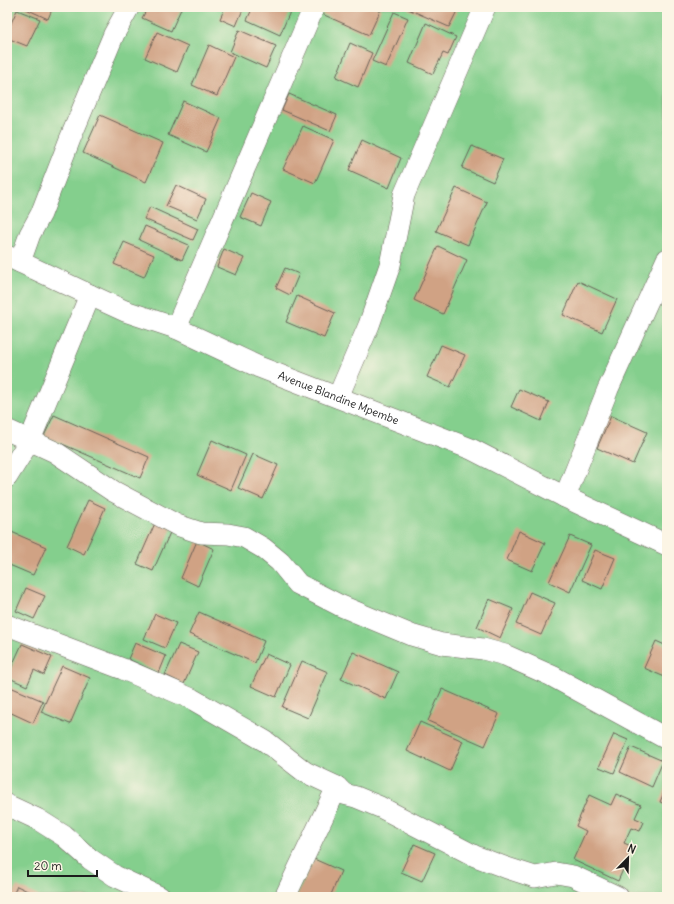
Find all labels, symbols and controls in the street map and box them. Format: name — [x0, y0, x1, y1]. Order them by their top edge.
street label: Avenue Blandine Mpembe — [276, 368, 401, 428]
north arrow — [608, 838, 648, 878]
text: N — [626, 841, 638, 857]
scale bar — [28, 852, 97, 878]
text: 20 m — [34, 858, 62, 873]

